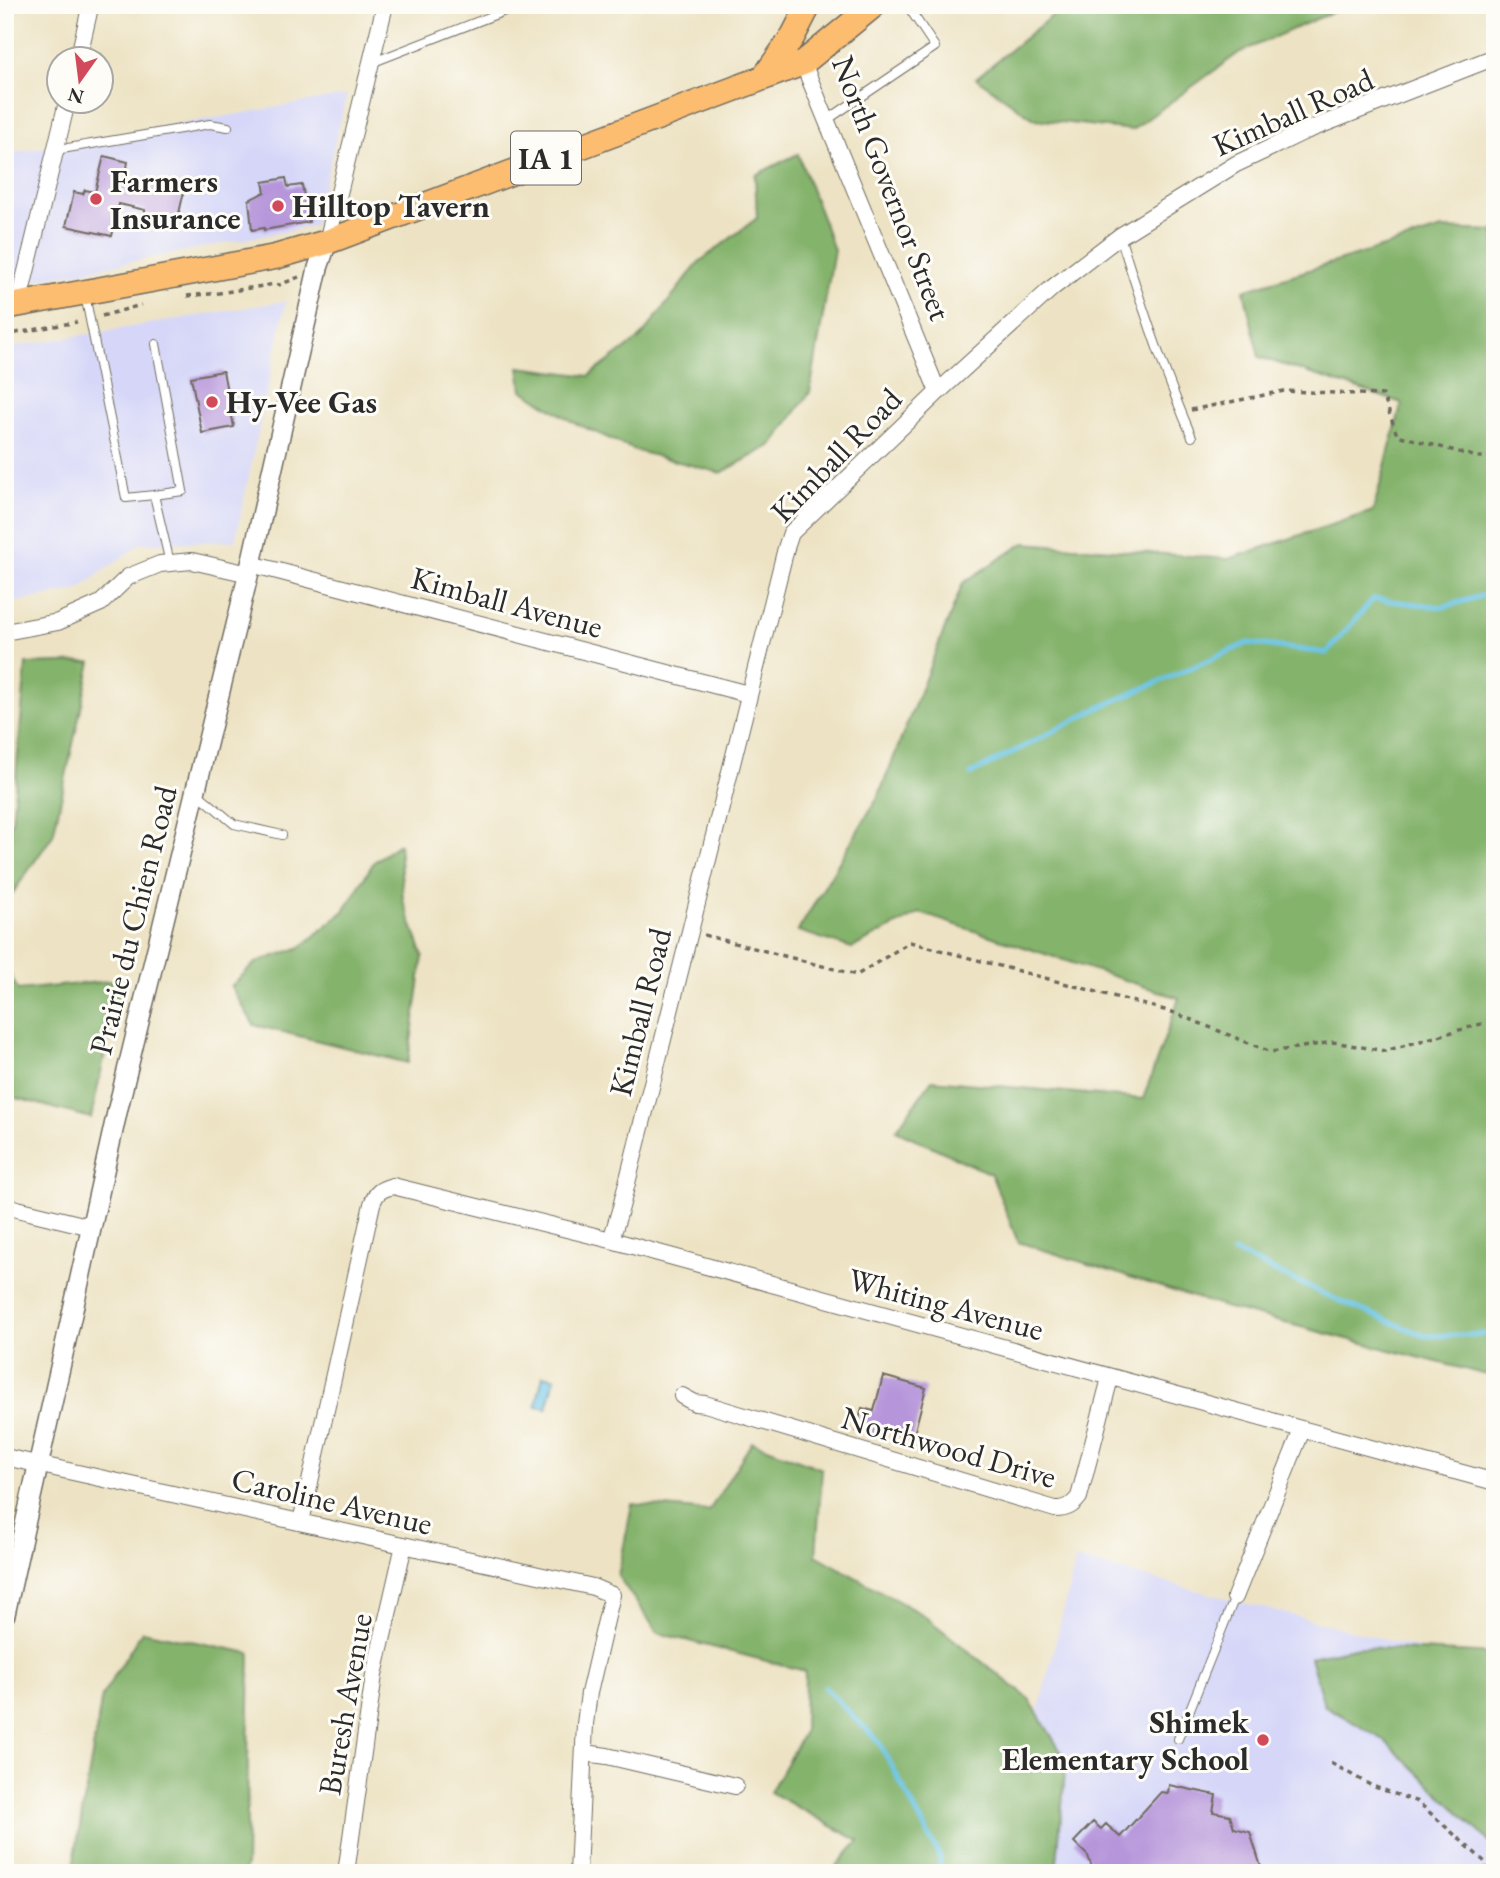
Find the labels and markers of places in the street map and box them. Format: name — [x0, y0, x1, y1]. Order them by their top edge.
place label: Farmers Insurance — [110, 160, 241, 239]
place label: Hilltop Tavern — [292, 185, 490, 227]
marker: Farmers Insurance — [88, 191, 104, 207]
marker: Hilltop Tavern — [270, 198, 286, 214]
place label: Hy-Vee Gas — [226, 381, 377, 423]
marker: Hy-Vee Gas — [204, 394, 220, 410]
place label: Shimek Elementary School — [1002, 1701, 1250, 1780]
marker: Shimek Elementary School — [1255, 1732, 1271, 1748]

